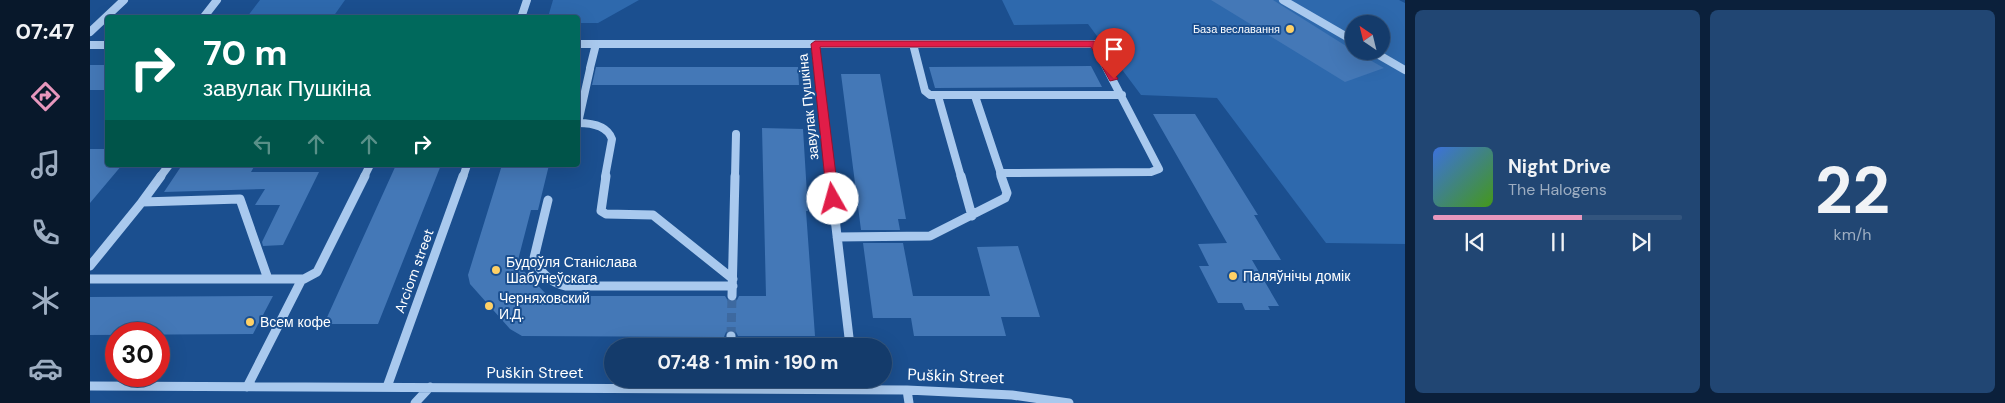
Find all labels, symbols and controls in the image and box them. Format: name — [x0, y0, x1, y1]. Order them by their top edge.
north arrow — [1345, 15, 1390, 60]
map controls — [1345, 15, 1390, 60]
text: 07:47 — [16, 17, 74, 46]
place label: База веславання — [1193, 22, 1280, 36]
marker: База веславання — [1284, 23, 1296, 35]
pin — [1093, 28, 1135, 79]
text: 70 m — [203, 30, 287, 76]
icon: right — [120, 35, 185, 100]
icon: arrive — [1100, 35, 1128, 63]
street label: завулак Пушкіна — [793, 53, 823, 161]
text: завулак Пушкіна — [203, 74, 371, 103]
icon: directions — [28, 79, 63, 114]
icon: left — [249, 130, 277, 158]
icon: ahead — [302, 130, 330, 158]
icon: ahead — [355, 130, 383, 158]
icon: right — [408, 130, 436, 158]
icon: music — [28, 147, 63, 182]
text: 22 — [1815, 149, 1890, 233]
text: Night Drive — [1508, 154, 1611, 179]
position arrow — [806, 172, 858, 224]
text: The Halogens — [1508, 179, 1607, 200]
icon: phone — [28, 215, 63, 250]
text: km/h — [1834, 224, 1871, 245]
street label: Arciom street — [390, 226, 438, 316]
icon: previous — [1461, 228, 1489, 256]
icon: pause — [1544, 228, 1572, 256]
icon: next — [1627, 228, 1655, 256]
place label: Будоўля Станіслава Шабунеўскага — [506, 253, 637, 287]
marker: Будоўля Станіслава Шабунеўскага — [490, 264, 502, 276]
place label: Паляўнічы домік — [1243, 267, 1351, 285]
marker: Паляўнічы домік — [1227, 270, 1239, 282]
icon: climate — [28, 283, 63, 318]
place label: Черняховский И.Д. — [499, 289, 590, 323]
marker: Черняховский И.Д. — [483, 300, 495, 312]
place label: Всем кофе — [260, 313, 331, 331]
marker: Всем кофе — [244, 316, 256, 328]
speed limit sign: 30 — [105, 322, 170, 387]
text: 07:48 · 1 min · 190 m — [658, 350, 839, 375]
icon: car — [28, 351, 63, 386]
street label: Puškin Street — [486, 362, 584, 383]
street label: Puškin Street — [907, 364, 1005, 388]

